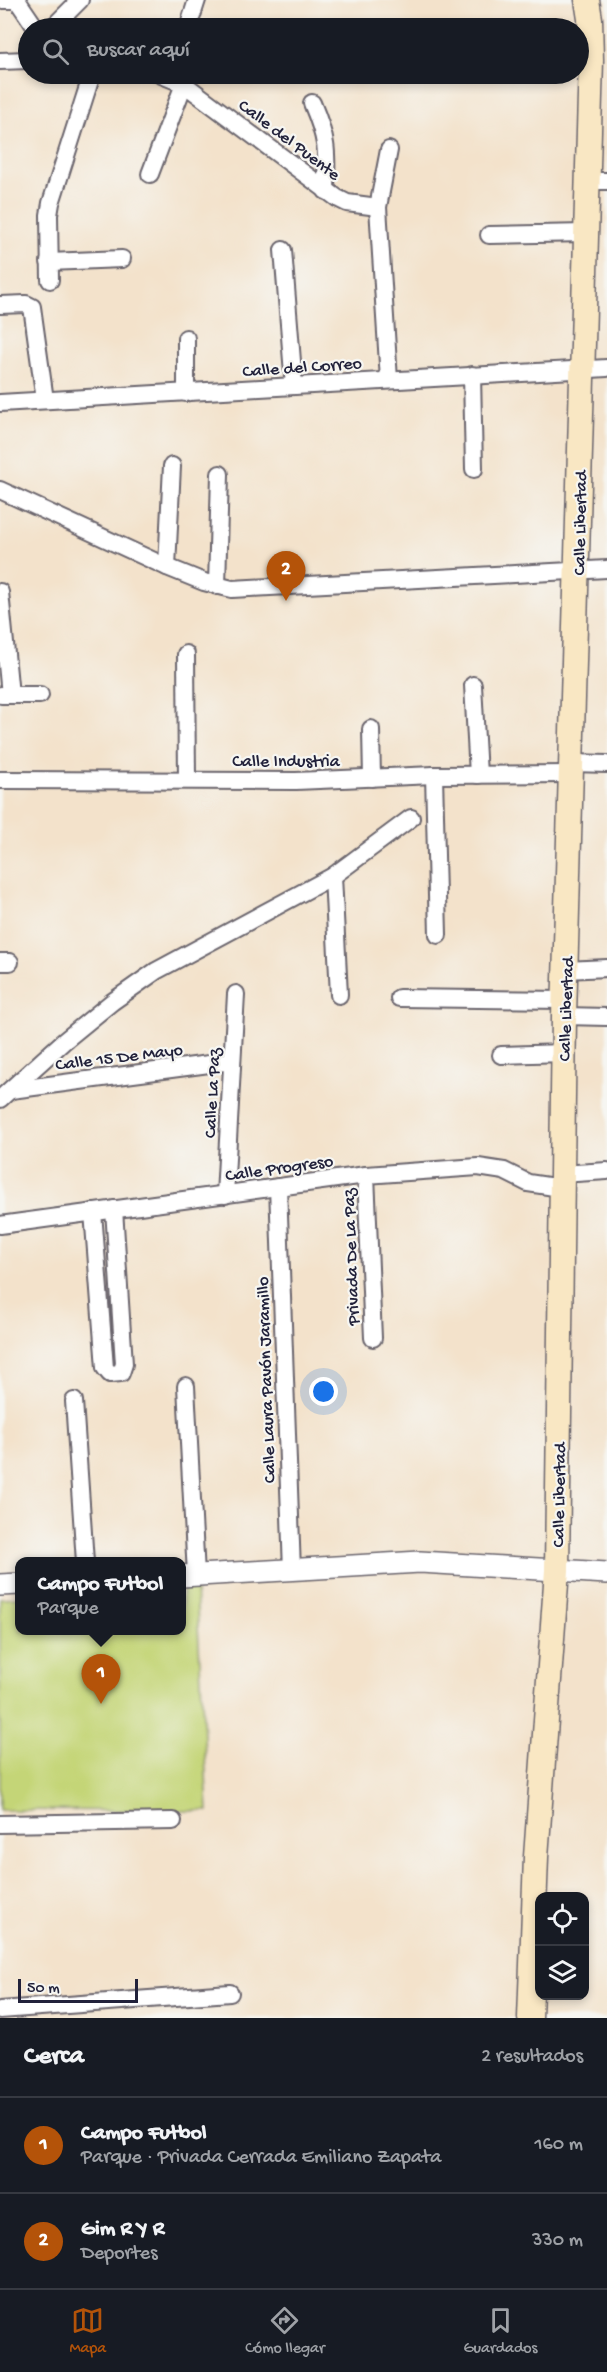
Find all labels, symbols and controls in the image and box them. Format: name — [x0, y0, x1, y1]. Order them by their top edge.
search box — [18, 18, 589, 84]
icon: search — [39, 35, 72, 68]
text: Buscar aquí — [87, 38, 190, 64]
street label: Calle del Puente — [233, 96, 344, 187]
street label: Calle del Correo — [242, 354, 363, 383]
street label: Calle Libertad — [570, 469, 593, 576]
pin: 2 — [266, 552, 306, 601]
street label: Calle Industria — [232, 752, 341, 773]
street label: Calle Libertad — [555, 955, 580, 1062]
street label: Calle 15 De Mayo — [54, 1040, 184, 1077]
street label: Calle La Paz — [201, 1047, 226, 1139]
street label: Calle Progreso — [224, 1152, 335, 1187]
street label: Privada De La Paz — [340, 1187, 365, 1327]
street label: Calle Laura Pavón Jaramillo — [253, 1276, 282, 1484]
your location — [309, 1377, 338, 1406]
street label: Calle Libertad — [549, 1441, 572, 1548]
popup — [15, 1557, 186, 1635]
text: Campo Futbol — [38, 1572, 163, 1598]
text: Parque — [38, 1598, 99, 1621]
pin: 1 — [82, 1654, 120, 1704]
map controls — [535, 1892, 589, 2000]
button: locate — [535, 1892, 589, 1946]
button: layers — [535, 1946, 589, 2000]
scale bar — [18, 1976, 138, 2004]
text: 50 m — [27, 1980, 60, 1999]
text: Cerca — [24, 2042, 84, 2073]
text: 2 resultados — [481, 2046, 583, 2069]
text: Campo Futbol — [81, 2121, 207, 2147]
text: 1 — [39, 2134, 48, 2157]
text: 160 m — [534, 2134, 583, 2157]
text: Parque · Privada Cerrada Emiliano Zapata — [81, 2147, 441, 2170]
text: Gim R Y R — [81, 2217, 164, 2243]
text: 2 — [39, 2230, 48, 2253]
text: 330 m — [532, 2230, 583, 2253]
text: Deportes — [81, 2243, 158, 2266]
tab: Mapa — [69, 2304, 106, 2359]
tab: Cómo llegar — [245, 2304, 325, 2359]
tab: Guardados — [464, 2304, 538, 2359]

